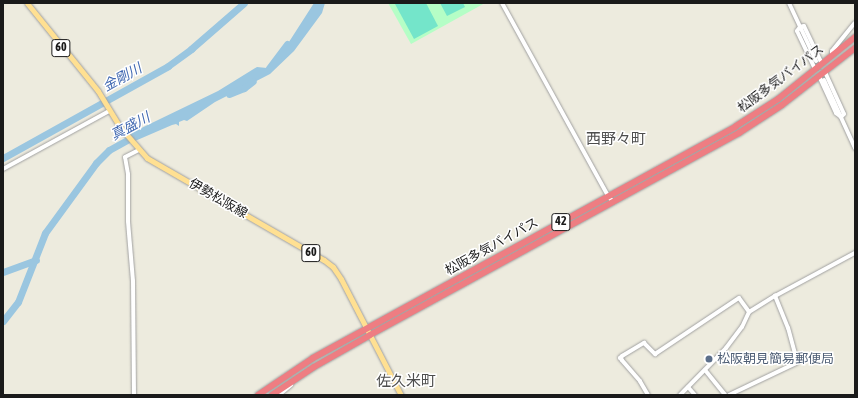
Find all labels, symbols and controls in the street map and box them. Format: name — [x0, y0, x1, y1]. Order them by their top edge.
road number: 60 — [51, 38, 71, 58]
street label: 松阪多気バイパス — [735, 41, 827, 117]
water label: 金剛川 — [100, 59, 144, 95]
water label: 真盛川 — [108, 109, 152, 143]
district label: 西野々町 — [586, 130, 646, 148]
street label: 伊勢松阪線 — [186, 176, 250, 222]
road number: 42 — [551, 212, 571, 232]
street label: 松阪多気バイパス — [443, 215, 541, 279]
road number: 60 — [301, 243, 321, 263]
place label: 松阪朝見簡易郵便局 — [717, 351, 834, 367]
marker: 松阪朝見簡易郵便局 — [704, 354, 714, 364]
district label: 佐久米町 — [376, 372, 436, 390]

